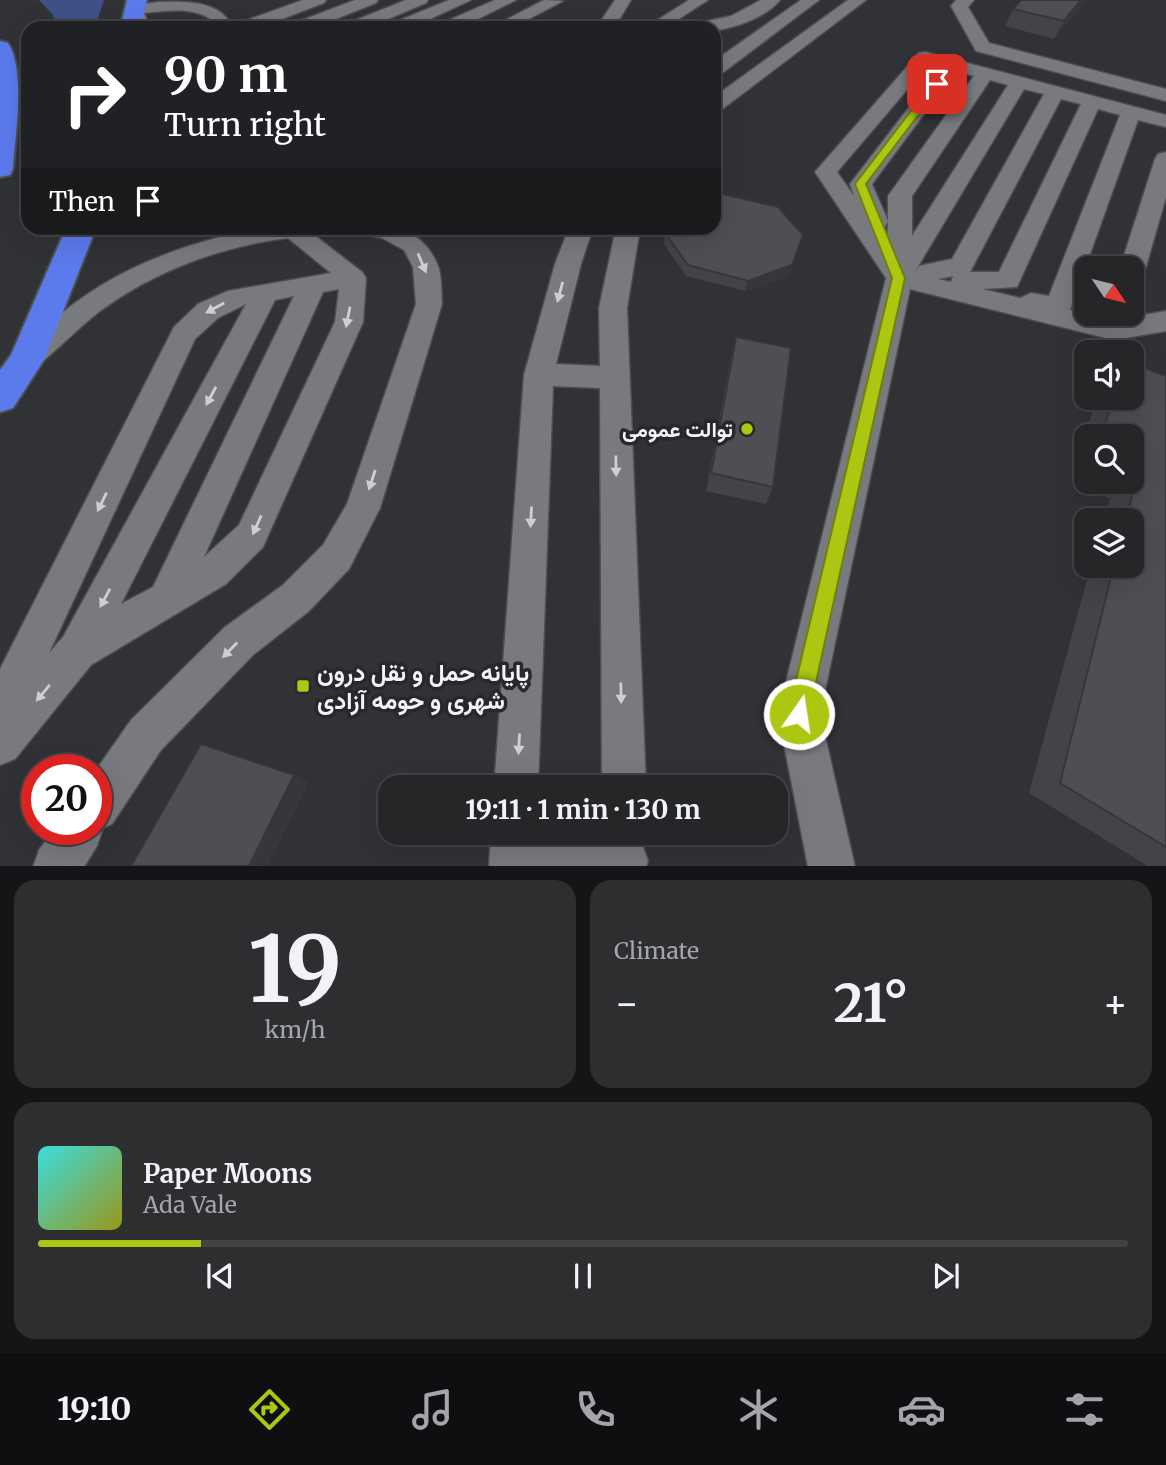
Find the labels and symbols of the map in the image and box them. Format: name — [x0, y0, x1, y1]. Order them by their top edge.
pin — [907, 54, 967, 114]
one-way arrow — [416, 253, 428, 273]
north arrow — [1074, 256, 1144, 326]
one-way arrow — [554, 282, 565, 304]
one-way arrow — [205, 302, 225, 314]
one-way arrow — [342, 306, 353, 328]
one-way arrow — [205, 386, 217, 406]
place label: توالت عمومی — [622, 416, 733, 443]
marker: توالت عمومی — [739, 421, 755, 437]
one-way arrow — [610, 455, 622, 477]
one-way arrow — [367, 470, 377, 491]
one-way arrow — [96, 492, 108, 512]
one-way arrow — [525, 506, 536, 528]
one-way arrow — [251, 515, 263, 535]
one-way arrow — [100, 588, 112, 608]
one-way arrow — [221, 642, 238, 659]
place label: پایانه حمل و نقل درون شهری و حومه آزادی — [317, 657, 529, 716]
position arrow — [762, 677, 836, 751]
marker: پایانه حمل و نقل درون شهری و حومه آزادی — [295, 678, 311, 694]
one-way arrow — [616, 682, 627, 704]
one-way arrow — [35, 683, 50, 701]
one-way arrow — [513, 733, 524, 755]
speed limit sign: 20 — [21, 754, 112, 845]

